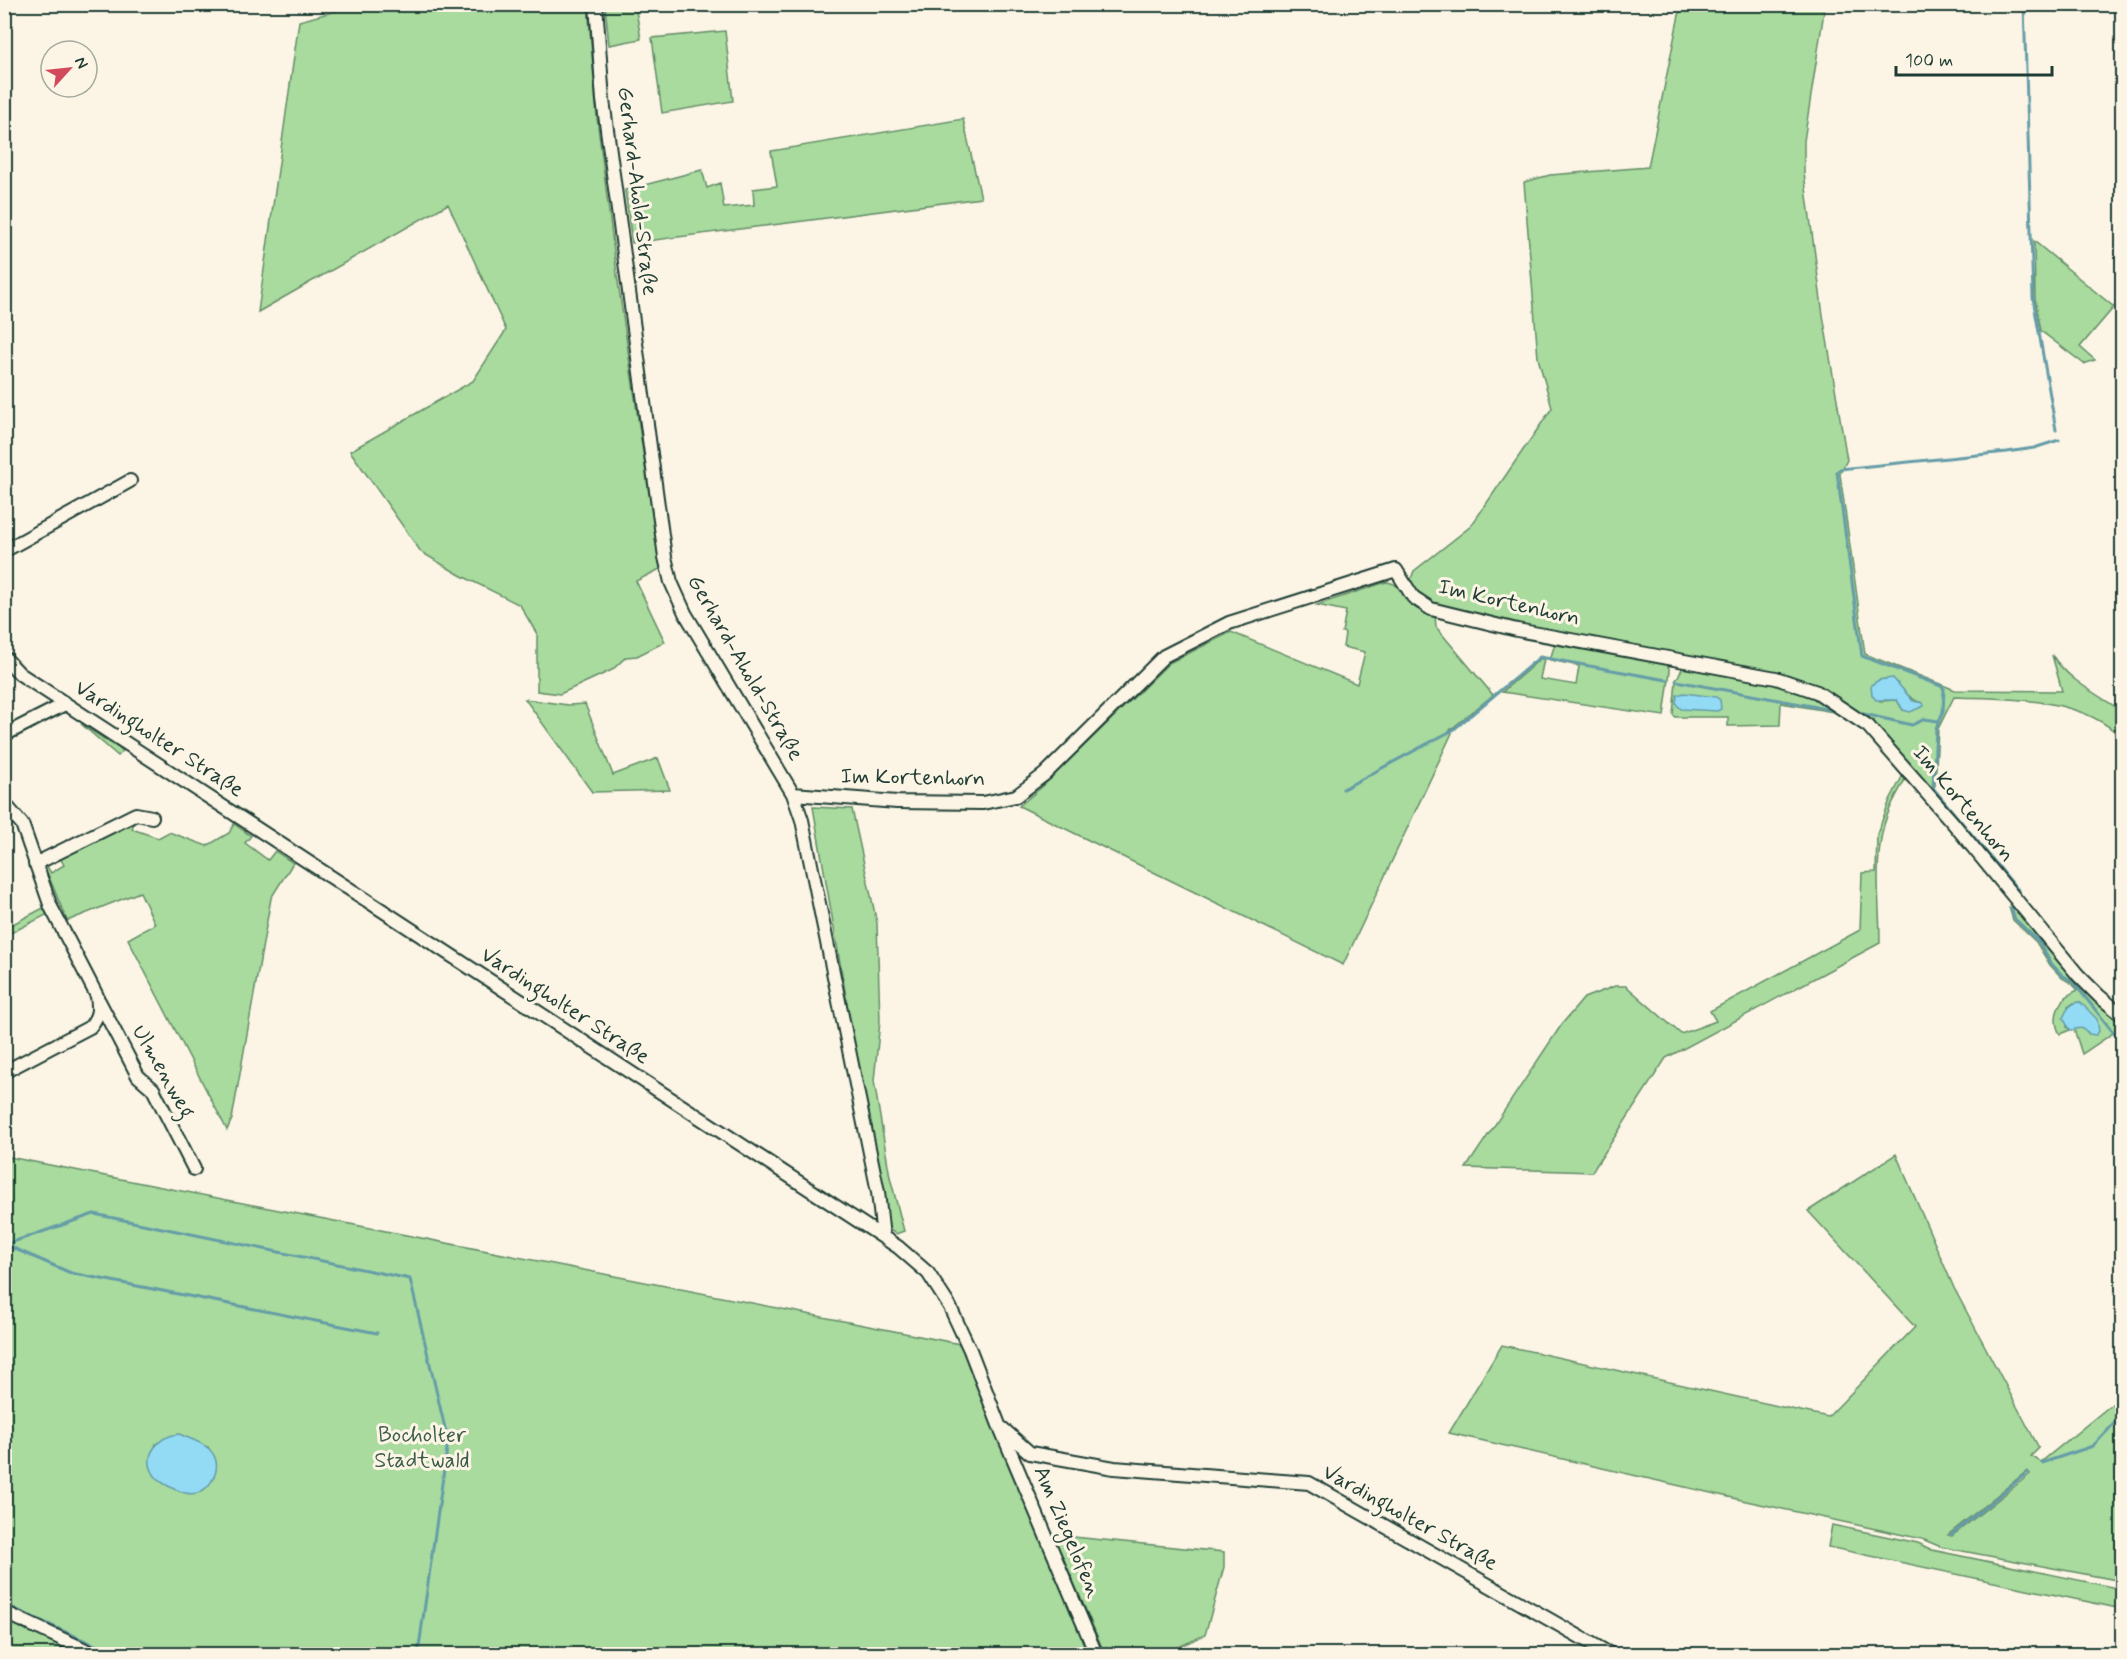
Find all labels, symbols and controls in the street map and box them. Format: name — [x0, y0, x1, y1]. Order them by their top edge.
north arrow — [39, 39, 99, 99]
scale bar — [1896, 39, 2052, 77]
text: 100 m — [1905, 49, 1953, 73]
text: N — [69, 53, 93, 72]
street label: Gerhard-Ahold-Straße — [610, 85, 664, 297]
street label: Gerhard-Ahold-Straße — [680, 570, 810, 766]
street label: Im Kortenhorn — [1435, 573, 1583, 633]
street label: Vardingholter Straße — [68, 674, 249, 807]
street label: Im Kortenhorn — [1906, 740, 2020, 868]
street label: Im Kortenhorn — [840, 763, 986, 793]
street label: Vardingholter Straße — [474, 941, 655, 1074]
street label: Ulmenweg — [122, 1020, 201, 1125]
park label: Bocholter Stadtwald — [374, 1422, 470, 1475]
street label: Vardingholter Straße — [1316, 1458, 1503, 1580]
street label: Am Ziegelofen — [1024, 1462, 1107, 1603]

